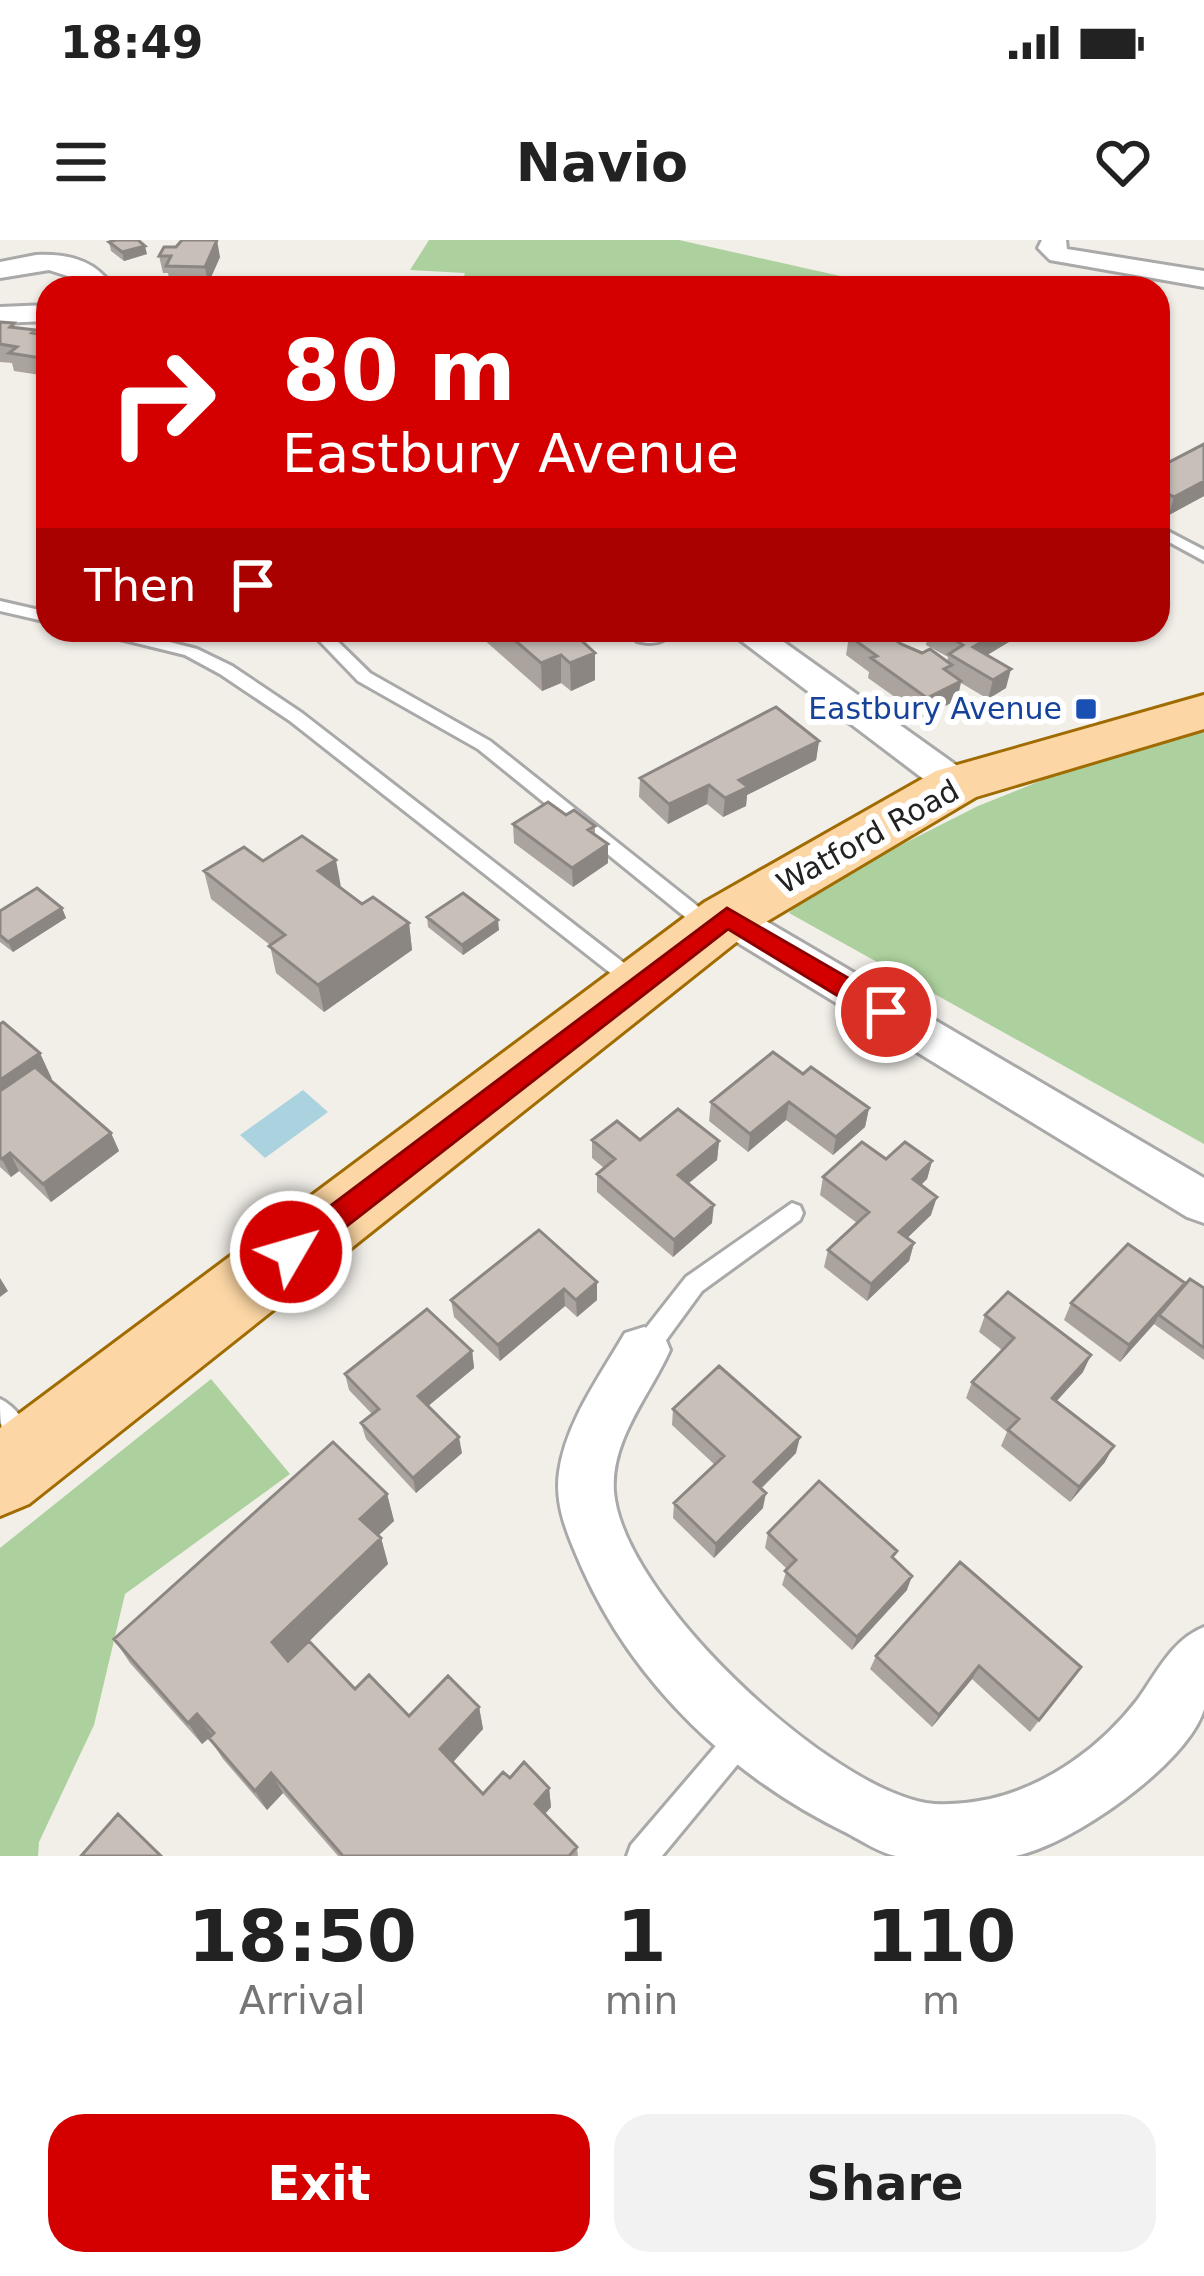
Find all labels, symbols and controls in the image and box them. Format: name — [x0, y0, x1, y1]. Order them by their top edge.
text: 18:49 — [60, 16, 203, 69]
icon: menu — [48, 129, 114, 195]
icon: heart — [1090, 129, 1156, 195]
text: Navio — [516, 131, 688, 194]
text: 80 m — [282, 322, 516, 420]
icon: right — [84, 324, 240, 480]
text: Eastbury Avenue — [282, 422, 739, 485]
icon: arrive — [220, 552, 286, 618]
text: Then — [84, 559, 196, 612]
place label: Eastbury Avenue — [808, 691, 1062, 726]
marker: Eastbury Avenue — [1073, 696, 1099, 722]
street label: Watford Road — [771, 772, 965, 901]
pin — [835, 961, 937, 1063]
icon: arrive — [853, 979, 919, 1045]
position arrow — [228, 1189, 354, 1315]
text: 18:50 — [188, 1894, 417, 1978]
text: 1 — [616, 1894, 666, 1978]
text: 110 — [866, 1894, 1016, 1978]
text: Arrival — [239, 1978, 366, 2023]
text: min — [605, 1978, 678, 2023]
text: m — [922, 1978, 960, 2023]
button: Exit — [48, 2114, 590, 2252]
button: Share — [614, 2114, 1156, 2252]

